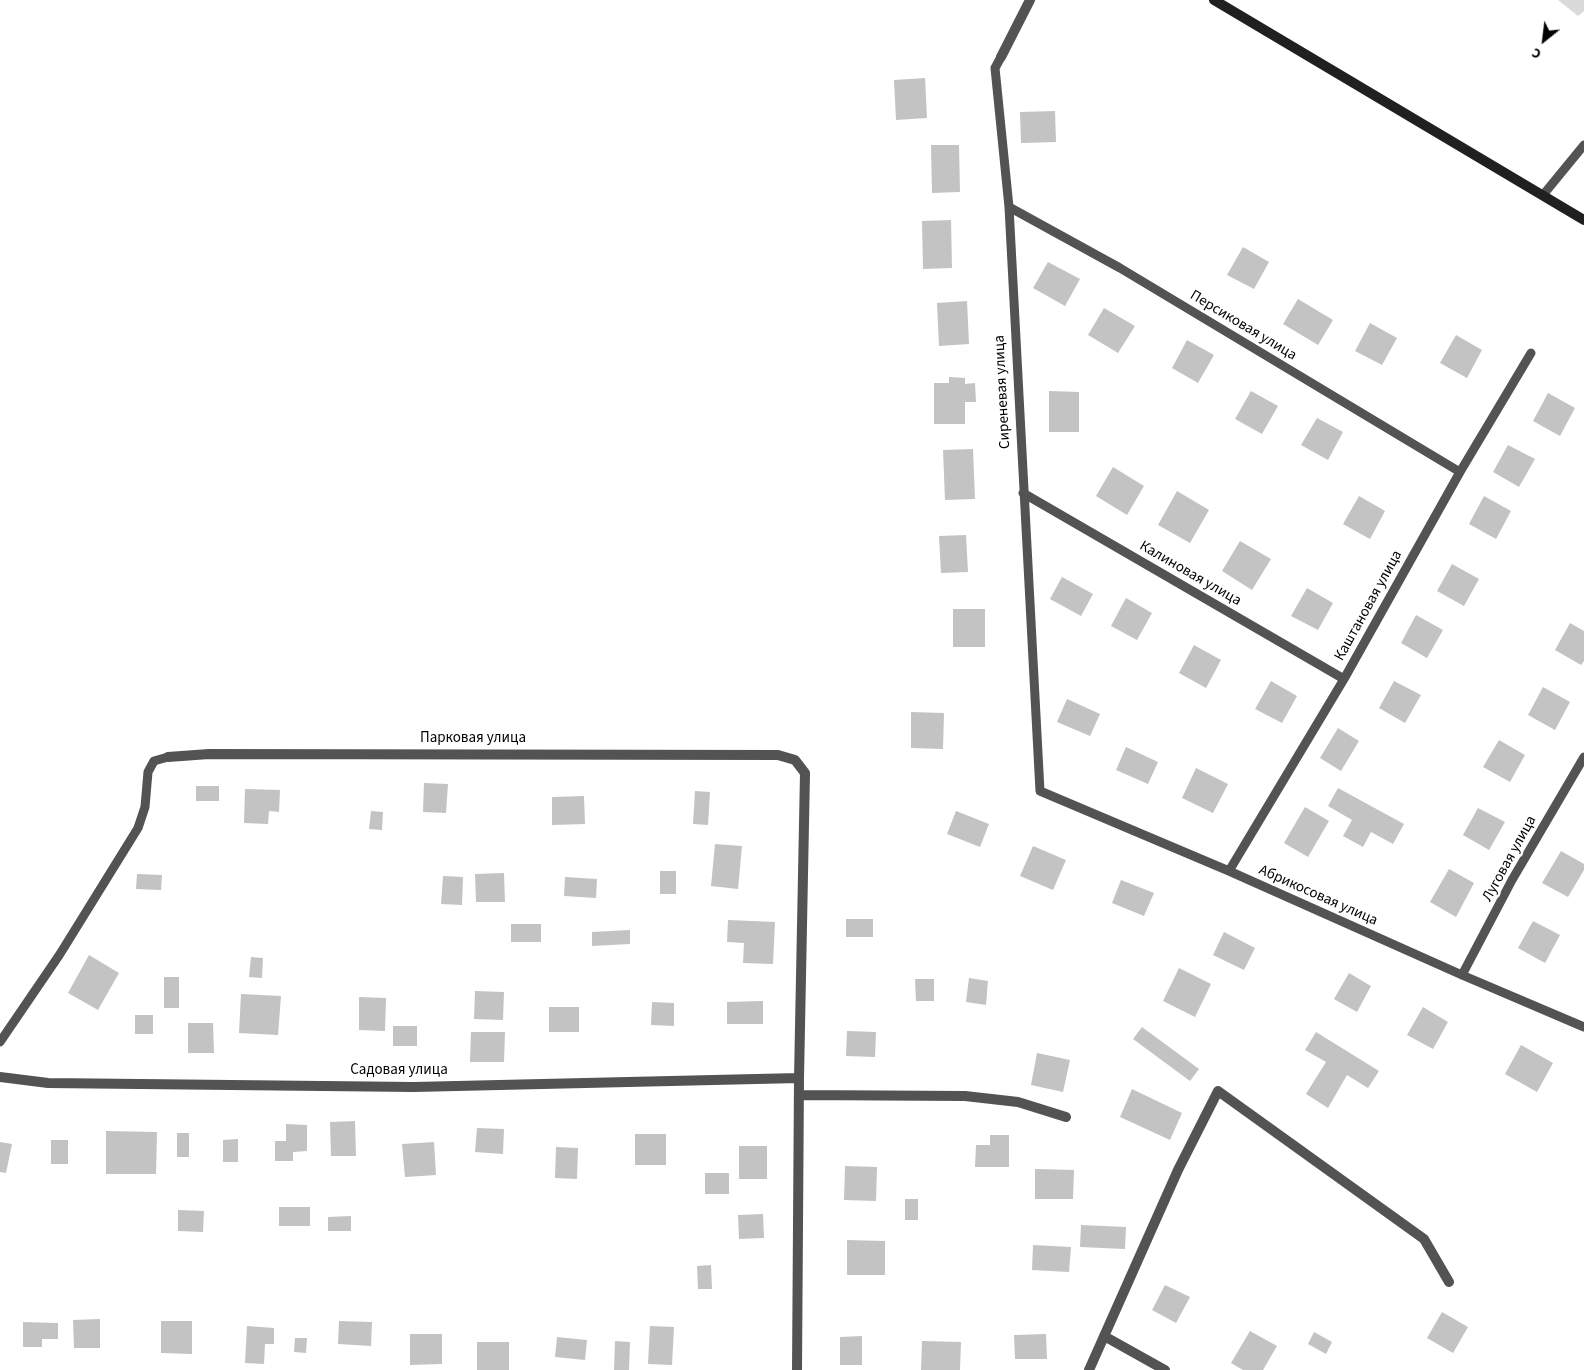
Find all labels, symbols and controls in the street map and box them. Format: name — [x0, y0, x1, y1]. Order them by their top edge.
north arrow — [1519, 15, 1569, 65]
text: С — [1528, 42, 1545, 64]
street label: Персиковая улица — [1186, 287, 1300, 365]
street label: Сиреневая улица — [991, 335, 1015, 449]
street label: Калиновая улица — [1136, 538, 1244, 610]
street label: Каштановая улица — [1331, 548, 1407, 664]
street label: Парковая улица — [420, 730, 526, 748]
street label: Луговая улица — [1479, 813, 1541, 905]
street label: Абрикосовая улица — [1256, 862, 1380, 930]
street label: Садовая улица — [350, 1062, 448, 1080]

